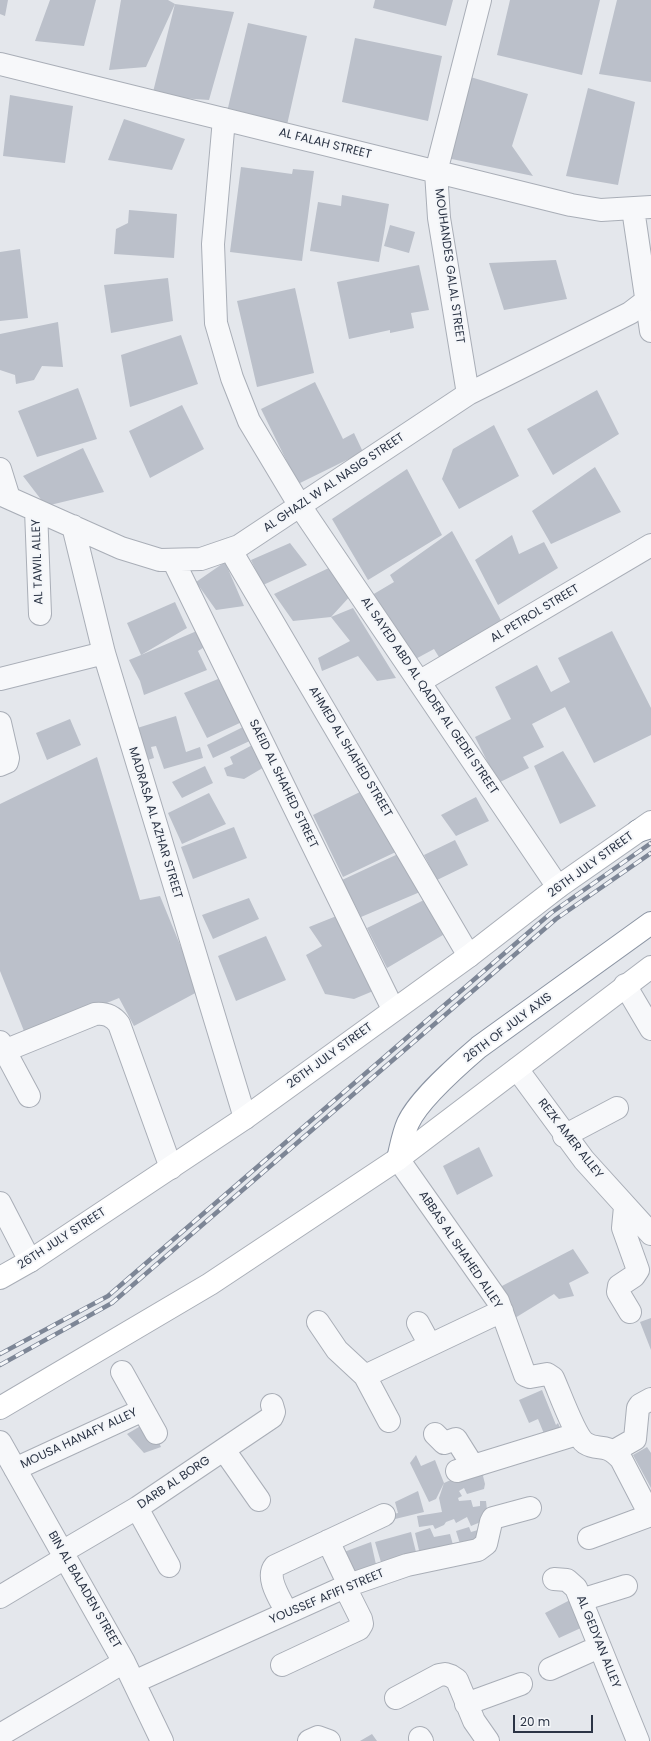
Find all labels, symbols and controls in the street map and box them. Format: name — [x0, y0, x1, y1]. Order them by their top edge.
street label: AL FALAH STREET — [277, 126, 373, 162]
street label: MOUHANDES GALAL STREET — [431, 188, 467, 344]
street label: AL GHAZL W AL NASIG STREET — [261, 430, 407, 536]
street label: AL TAWIL ALLEY — [29, 519, 47, 605]
street label: AL PETROL STREET — [488, 582, 582, 646]
street label: AL SAYED ABD AL QADER AL GEDEI STREET — [357, 594, 501, 798]
street label: AHMED AL SHAHED STREET — [305, 684, 395, 820]
street label: SAEID AL SHAHED STREET — [245, 717, 321, 851]
street label: MADRASA AL AZHAR STREET — [125, 745, 185, 901]
street label: 26TH JULY STREET — [546, 829, 636, 901]
street label: 26TH OF JULY AXIS — [461, 990, 555, 1066]
street label: 26TH JULY STREET — [285, 1020, 375, 1092]
street label: REZK AMER ALLEY — [534, 1096, 606, 1182]
street label: ABBAS AL SHAHED ALLEY — [415, 1188, 505, 1312]
street label: 26TH JULY STREET — [15, 1205, 109, 1273]
street label: MOUSA HANAFY ALLEY — [18, 1406, 140, 1472]
street label: DARB AL BORG — [135, 1453, 213, 1513]
street label: BIN AL BALADEN STREET — [45, 1529, 123, 1651]
street label: YOUSSEF AFIFI STREET — [268, 1566, 386, 1628]
street label: AL GEDYAN ALLEY — [573, 1593, 623, 1691]
scale bar — [515, 1707, 595, 1733]
text: 20 m — [520, 1713, 550, 1730]

